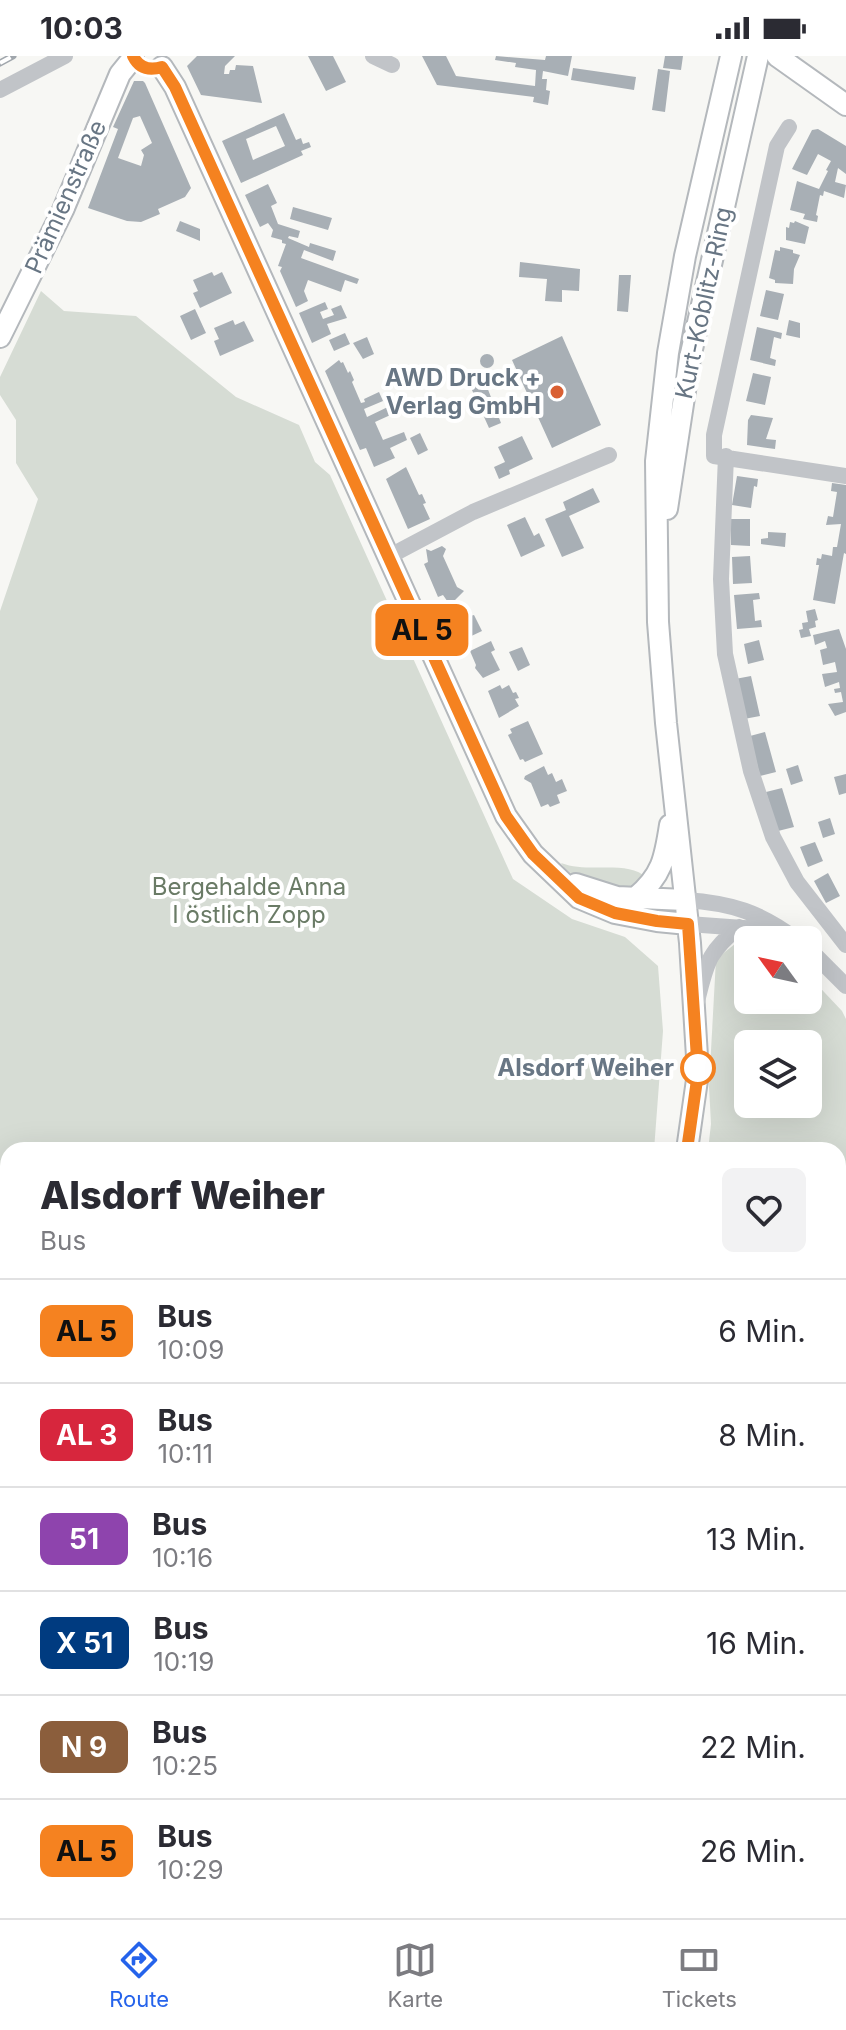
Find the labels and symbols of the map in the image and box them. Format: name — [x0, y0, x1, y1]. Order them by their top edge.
street label: Prämienstraße — [19, 116, 112, 278]
street label: Kurt-Koblitz-Ring — [669, 204, 738, 402]
place label: AWD Druck + Verlag GmbH — [385, 363, 541, 420]
marker: AWD Druck + Verlag GmbH — [548, 383, 566, 401]
line badge: AL 5 — [366, 604, 478, 656]
park label: Bergehalde Anna I östlich Zopp — [152, 872, 346, 929]
north arrow — [734, 926, 822, 1014]
marker: Alsdorf Weiher — [681, 1051, 715, 1085]
place label: Alsdorf Weiher — [497, 1053, 674, 1082]

